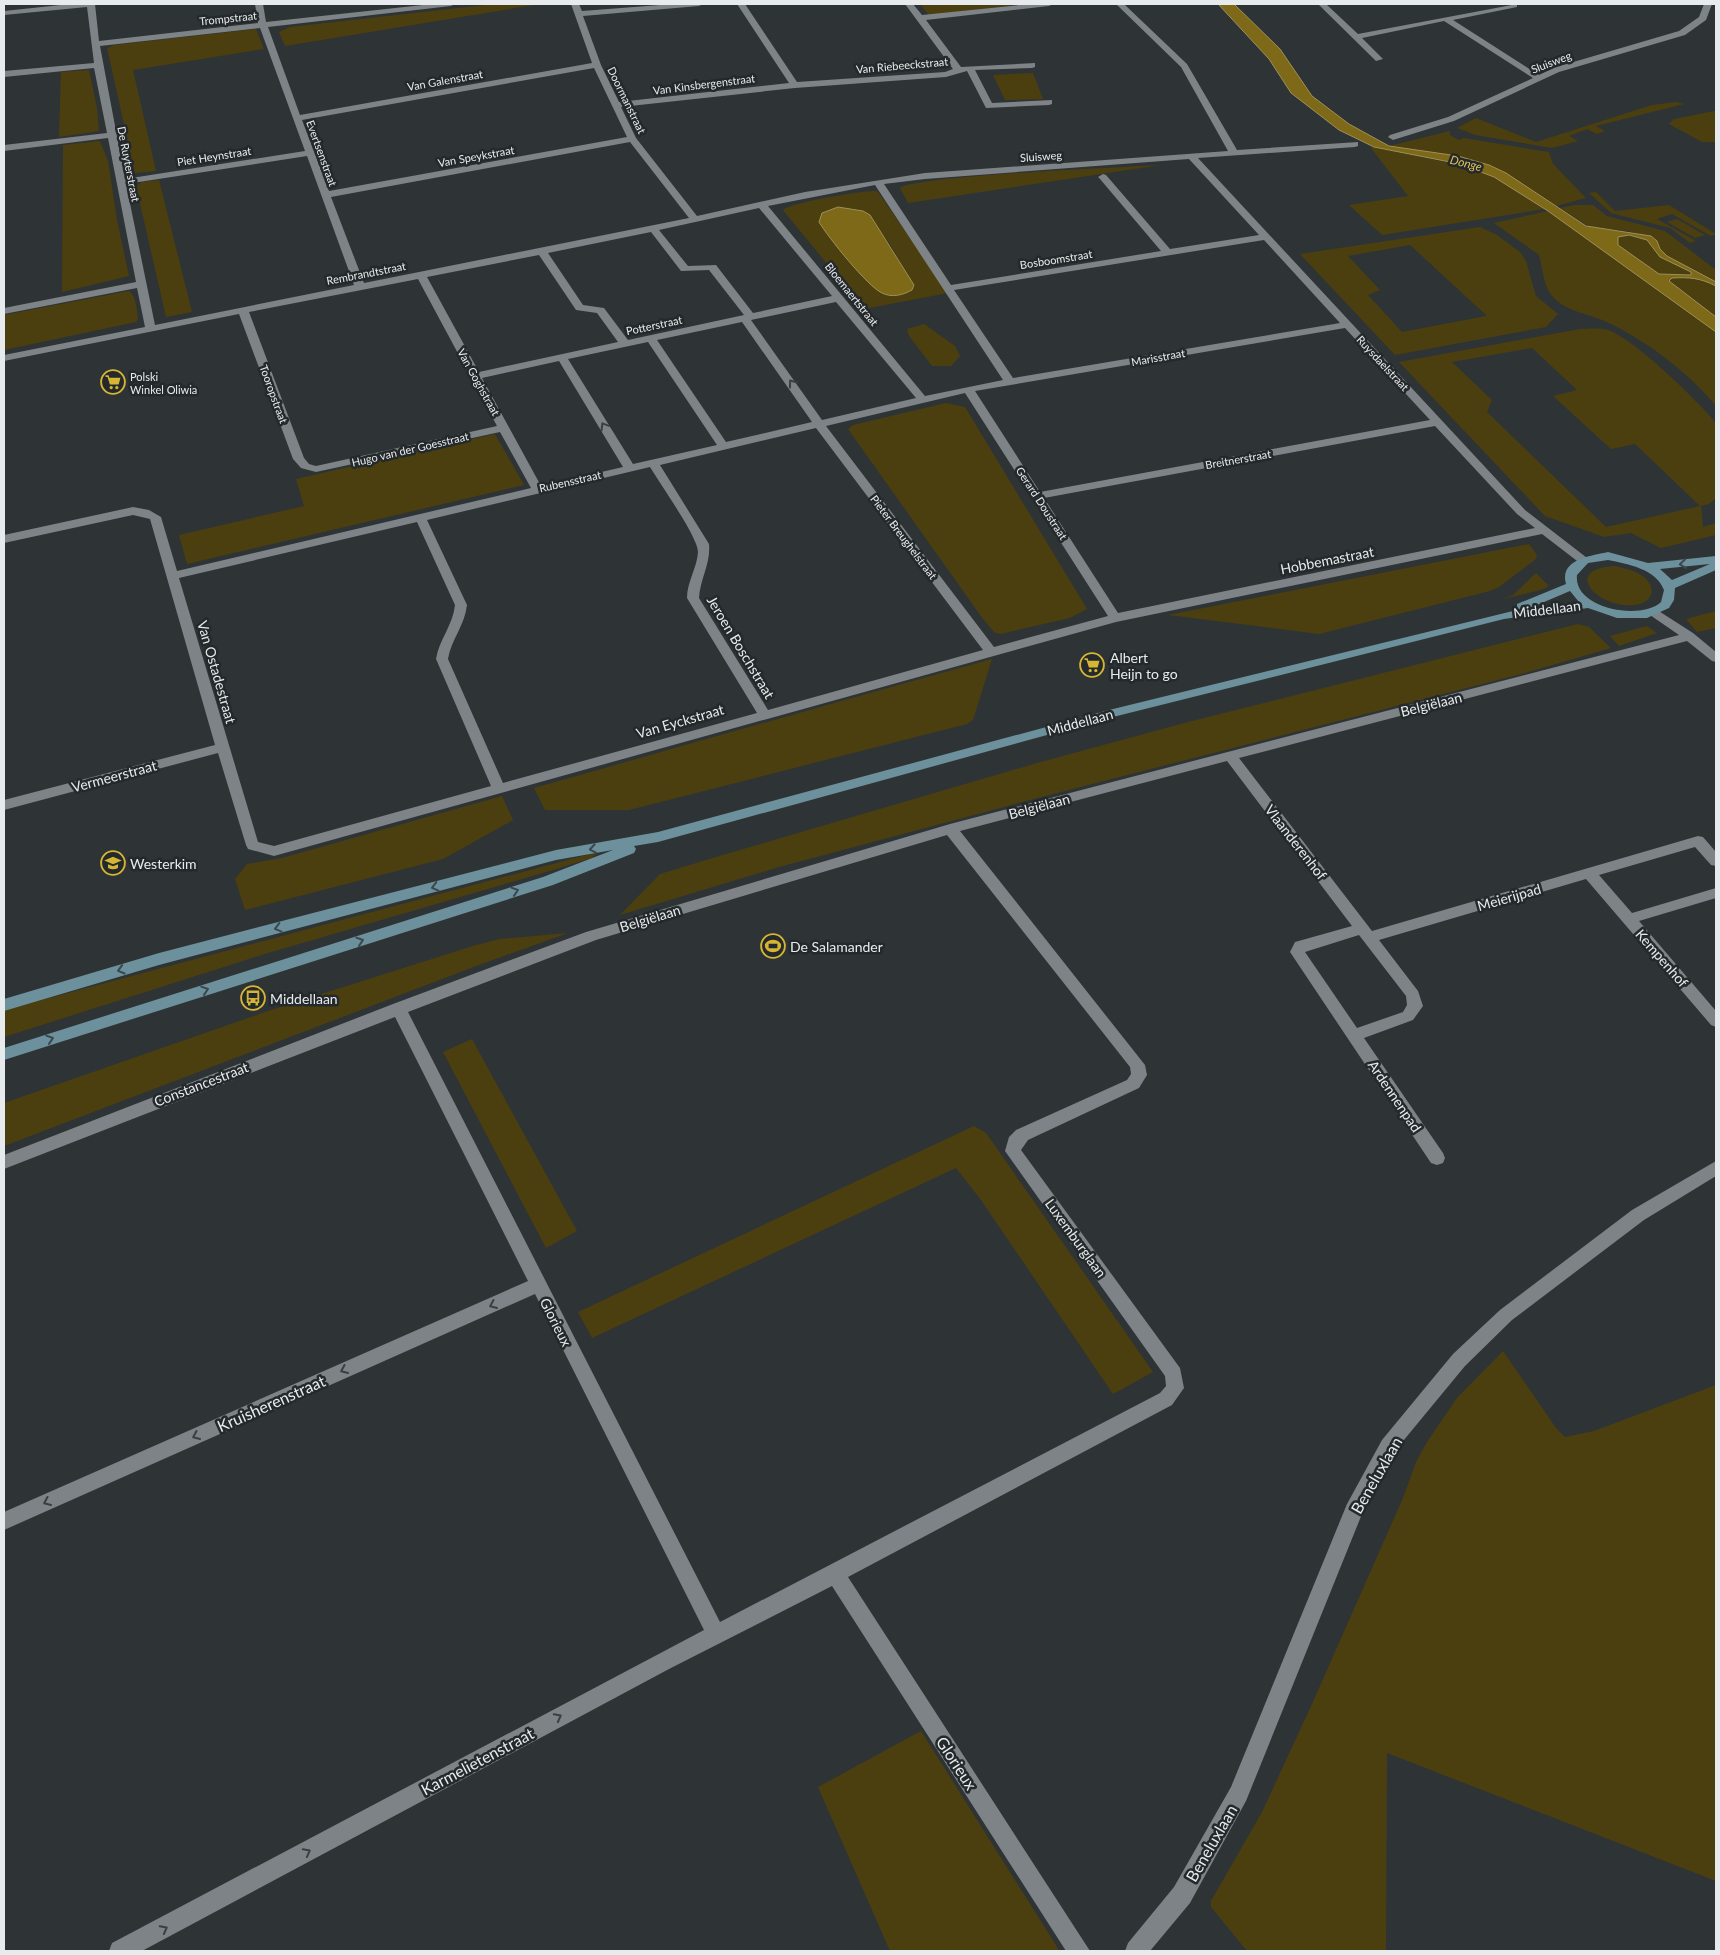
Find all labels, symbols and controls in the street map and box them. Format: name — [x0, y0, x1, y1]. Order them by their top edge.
street label: Trompstraat — [199, 9, 258, 27]
street label: Sluisweg — [1529, 48, 1573, 76]
street label: Van Riebeeckstraat — [855, 54, 949, 76]
street label: Doormanstraat — [605, 64, 649, 136]
street label: Van Galenstraat — [406, 67, 484, 93]
street label: Van Kinsbergenstraat — [652, 71, 756, 97]
street label: Evertsenstraat — [304, 118, 340, 188]
street label: De Ruyterstraat — [115, 125, 143, 203]
street label: Van Speykstraat — [437, 143, 515, 169]
street label: Piet Heynstraat — [176, 144, 252, 168]
street label: Sluisweg — [1020, 148, 1063, 164]
water label: Donge — [1448, 152, 1484, 174]
street label: Bosboomstraat — [1019, 247, 1093, 271]
street label: Rembrandtstraat — [325, 259, 407, 287]
street label: Bloemaertstraat — [823, 260, 881, 328]
street label: Potterstraat — [625, 313, 683, 337]
street label: Ruysdaelstraat — [1354, 333, 1412, 393]
street label: Van Goghstraat — [455, 346, 503, 418]
street label: Marisstraat — [1130, 346, 1186, 368]
street label: Tooropstraat — [257, 363, 291, 425]
supermarket icon: Polski Winkel Oliwia — [100, 369, 126, 395]
place label: Polski Winkel Oliwia — [130, 370, 197, 396]
one-way arrow — [789, 379, 798, 389]
one-way arrow — [600, 423, 610, 432]
street label: Hugo van der Goesstraat — [350, 429, 470, 469]
street label: Breitnerstraat — [1204, 447, 1272, 471]
street label: Gerard Doustraat — [1014, 464, 1070, 542]
street label: Rubensstraat — [538, 468, 602, 494]
street label: Pieter Breughelstraat — [868, 492, 940, 582]
street label: Hobbemastraat — [1279, 543, 1375, 577]
one-way arrow — [1679, 558, 1687, 569]
street label: Jeroen Boschstraat — [704, 592, 778, 702]
street label: Middellaan — [1512, 596, 1582, 622]
street label: Van Ostadestraat — [194, 619, 240, 725]
place label: Albert Heijn to go — [1110, 649, 1178, 682]
supermarket icon: Albert Heijn to go — [1079, 652, 1105, 678]
street label: Belgiëlaan — [1399, 688, 1463, 720]
street label: Van Eyckstraat — [634, 700, 726, 742]
street label: Middellaan — [1045, 705, 1115, 739]
street label: Vermeerstraat — [70, 757, 158, 795]
street label: Belgiëlaan — [1007, 790, 1071, 822]
street label: Vlaanderenhof — [1262, 801, 1331, 883]
one-way arrow — [588, 843, 597, 853]
school or university icon: Westerkim — [100, 850, 126, 876]
place label: Westerkim — [130, 855, 197, 872]
street label: Meierijpad — [1475, 880, 1543, 914]
one-way arrow — [430, 881, 439, 892]
one-way arrow — [510, 887, 518, 897]
street label: Belgiëlaan — [618, 901, 682, 935]
one-way arrow — [273, 922, 282, 933]
street label: Kempenhof — [1632, 926, 1692, 991]
sports icon: De Salamander — [760, 933, 786, 959]
one-way arrow — [355, 936, 364, 946]
place label: De Salamander — [790, 938, 883, 955]
one-way arrow — [117, 965, 125, 975]
bus stop icon: Middellaan — [240, 985, 266, 1011]
one-way arrow — [200, 986, 209, 996]
place label: Middellaan — [270, 990, 338, 1007]
one-way arrow — [46, 1035, 54, 1045]
street label: Ardennenpad — [1365, 1057, 1425, 1135]
street label: Constancestraat — [151, 1058, 251, 1110]
street label: Luxemburglaan — [1042, 1195, 1110, 1281]
street label: Glorieux — [537, 1295, 575, 1349]
one-way arrow — [489, 1298, 498, 1309]
one-way arrow — [340, 1364, 349, 1375]
street label: Kruisherenstraat — [214, 1371, 328, 1435]
one-way arrow — [192, 1429, 201, 1440]
street label: Beneluxlaan — [1346, 1433, 1406, 1517]
one-way arrow — [43, 1495, 52, 1506]
one-way arrow — [553, 1714, 562, 1724]
street label: Karmelietenstraat — [417, 1723, 537, 1799]
street label: Glorieux — [933, 1733, 981, 1793]
street label: Beneluxlaan — [1181, 1801, 1241, 1885]
one-way arrow — [302, 1848, 311, 1858]
one-way arrow — [158, 1925, 167, 1935]

